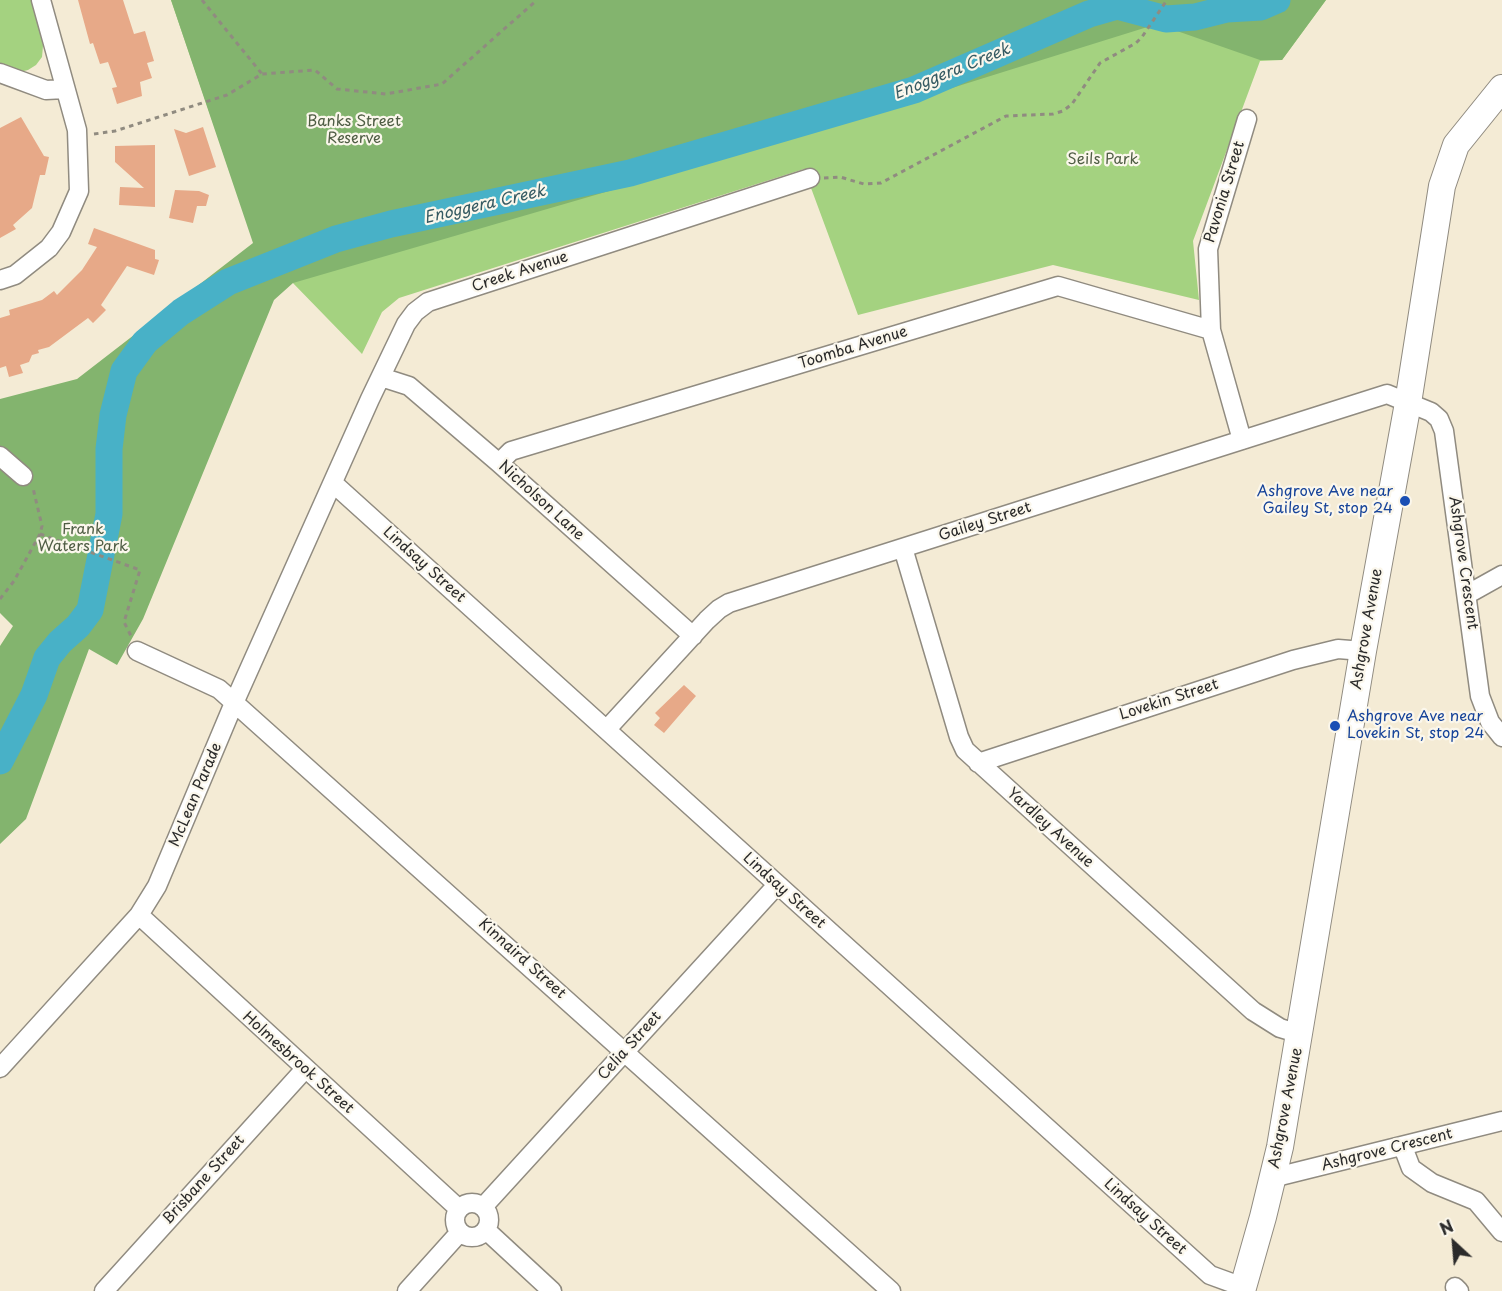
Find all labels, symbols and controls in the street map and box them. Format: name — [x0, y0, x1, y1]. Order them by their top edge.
water label: Enoggera Creek — [891, 40, 1013, 104]
park label: Banks Street Reserve — [307, 113, 401, 148]
street label: Pavonia Street — [1201, 139, 1249, 245]
park label: Seils Park — [1067, 151, 1139, 169]
water label: Enoggera Creek — [422, 182, 548, 228]
street label: Creek Avenue — [470, 248, 570, 296]
street label: Toomba Avenue — [796, 323, 910, 373]
street label: Nicholson Lane — [494, 458, 588, 544]
place label: Ashgrove Ave near Gailey St, stop 24 — [1257, 483, 1393, 518]
marker: Ashgrove Ave near Gailey St, stop 24 — [1398, 494, 1412, 508]
street label: Ashgrove Crescent — [1445, 495, 1481, 631]
street label: Gailey Street — [937, 499, 1033, 545]
park label: Frank Waters Park — [38, 521, 128, 556]
street label: Lindsay Street — [379, 523, 469, 607]
street label: Ashgrove Avenue — [1348, 567, 1386, 691]
street label: Lovekin Street — [1117, 676, 1221, 724]
place label: Ashgrove Ave near Lovekin St, stop 24 — [1347, 708, 1484, 743]
marker: Ashgrove Ave near Lovekin St, stop 24 — [1328, 719, 1342, 733]
street label: McLean Parade — [166, 740, 226, 850]
street label: Yardley Avenue — [1003, 784, 1097, 872]
street label: Lindsay Street — [739, 849, 829, 933]
street label: Kinnaird Street — [475, 915, 569, 1003]
street label: Holmesbrook Street — [239, 1008, 357, 1118]
street label: Celia Street — [594, 1008, 666, 1084]
street label: Ashgrove Avenue — [1265, 1046, 1307, 1170]
street label: Ashgrove Crescent — [1320, 1125, 1454, 1175]
street label: Brisbane Street — [159, 1132, 249, 1228]
street label: Lindsay Street — [1100, 1175, 1190, 1259]
north arrow — [1424, 1213, 1484, 1273]
text: N — [1435, 1213, 1457, 1240]

